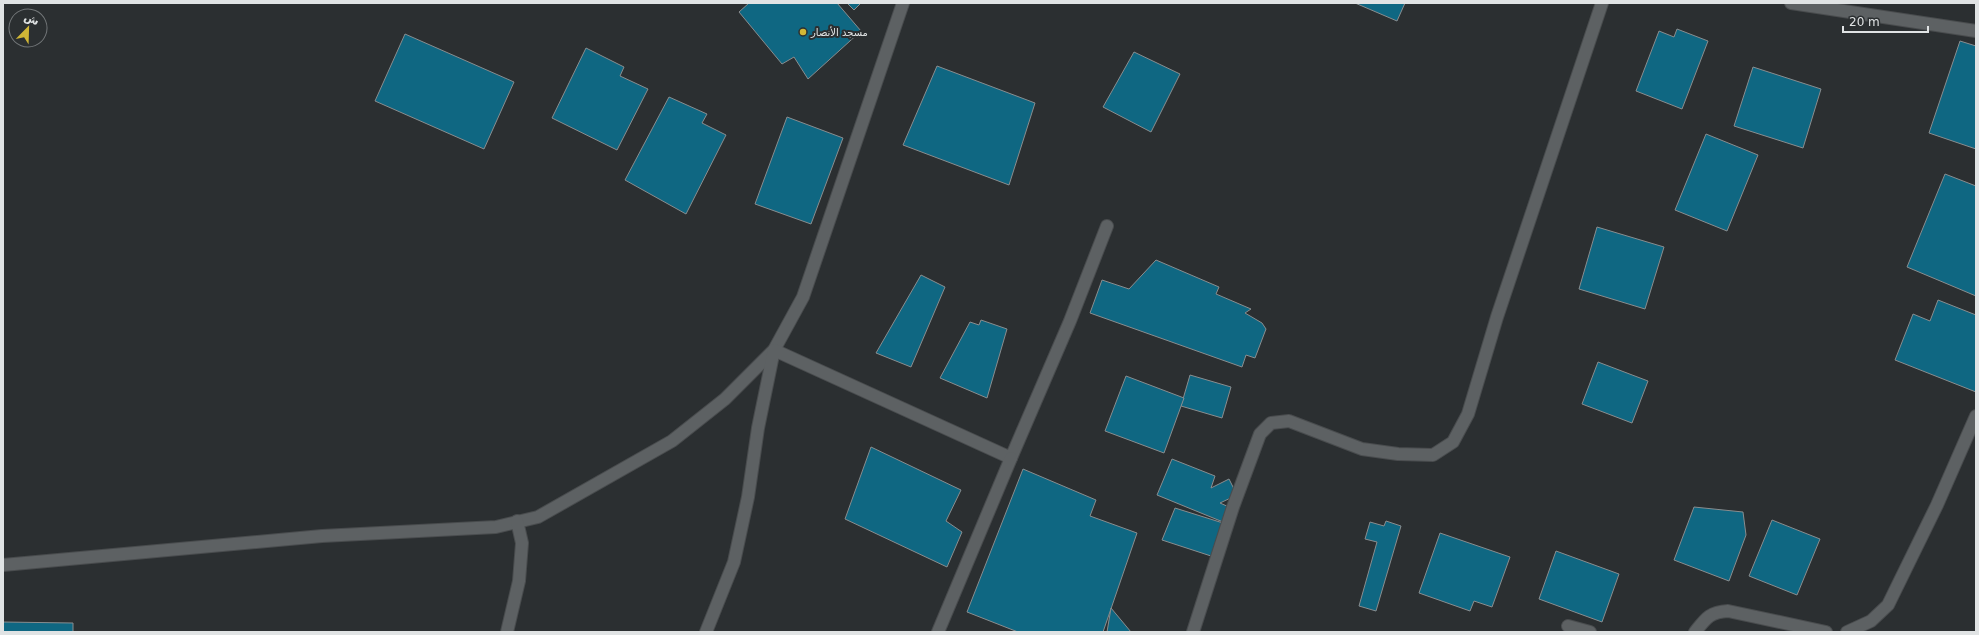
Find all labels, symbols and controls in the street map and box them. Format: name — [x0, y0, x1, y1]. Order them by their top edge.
north arrow — [8, 8, 48, 48]
scale bar — [1843, 8, 1928, 34]
text: ش — [22, 10, 41, 28]
text: 20 m — [1849, 15, 1880, 29]
place label: مسجد الأنصار — [810, 26, 868, 38]
marker: مسجد الأنصار — [798, 27, 808, 37]

